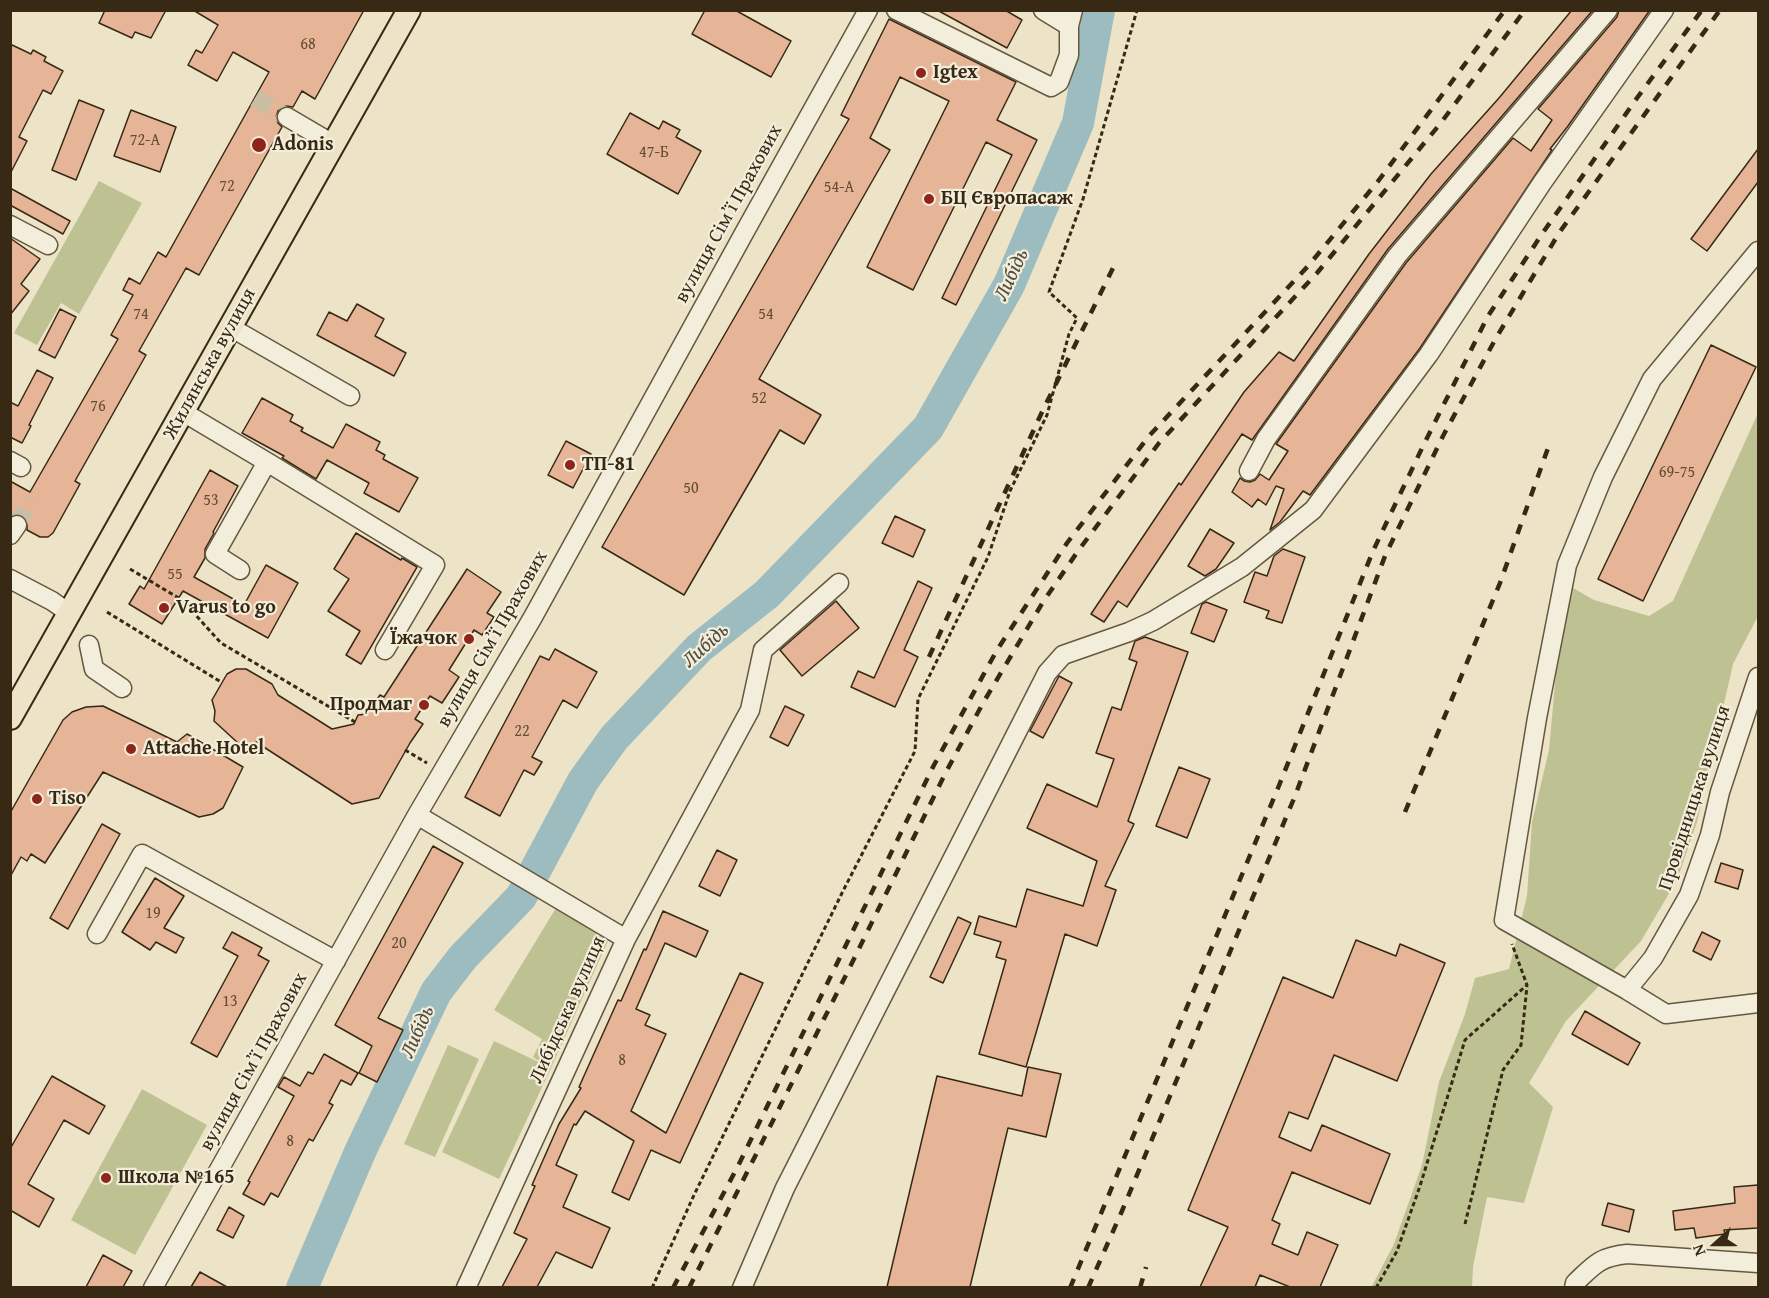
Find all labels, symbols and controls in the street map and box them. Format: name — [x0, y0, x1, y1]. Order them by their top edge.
house number: 68 — [300, 35, 316, 55]
place label: Igtex — [933, 61, 978, 85]
marker: Igtex — [914, 66, 928, 80]
street label: вулиця Сімʼї Прахових — [670, 121, 788, 307]
house number: 72-А — [130, 131, 160, 151]
place label: Adonis — [272, 133, 334, 157]
marker: Adonis — [250, 136, 268, 154]
house number: 47-Б — [639, 143, 669, 163]
house number: 72 — [219, 177, 235, 197]
house number: 54-А — [824, 178, 854, 198]
place label: БЦ Європасаж — [941, 187, 1073, 211]
marker: БЦ Європасаж — [922, 192, 936, 206]
water label: Либідь — [989, 245, 1035, 305]
street label: Жилянська вулиця — [158, 284, 262, 444]
house number: 74 — [133, 305, 149, 325]
house number: 54 — [758, 305, 774, 325]
house number: 52 — [751, 389, 767, 409]
house number: 76 — [90, 397, 106, 417]
place label: ТП-81 — [582, 453, 635, 477]
marker: ТП-81 — [563, 458, 577, 472]
house number: 69-75 — [1659, 463, 1695, 483]
house number: 50 — [683, 479, 699, 499]
house number: 53 — [203, 491, 219, 511]
street label: вулиця Сімʼї Прахових — [433, 546, 553, 732]
house number: 55 — [167, 565, 183, 585]
place label: Varus to go — [176, 596, 276, 620]
marker: Varus to go — [157, 601, 171, 615]
water label: Либідь — [677, 618, 735, 674]
place label: Їжачок — [390, 627, 457, 651]
marker: Їжачок — [462, 632, 476, 646]
place label: Продмаг — [330, 693, 412, 717]
marker: Продмаг — [417, 698, 431, 712]
street label: Провідницька вулиця — [1654, 702, 1736, 894]
house number: 22 — [514, 722, 530, 742]
place label: Attache Hotel — [143, 737, 264, 761]
marker: Attache Hotel — [124, 742, 138, 756]
place label: Tiso — [49, 787, 86, 811]
marker: Tiso — [30, 792, 44, 806]
house number: 19 — [145, 904, 161, 924]
street label: Либідська вулиця — [525, 933, 611, 1087]
house number: 20 — [391, 934, 407, 954]
street label: вулиця Сімʼї Прахових — [195, 969, 313, 1155]
house number: 13 — [222, 992, 238, 1012]
water label: Либідь — [395, 1002, 441, 1062]
house number: 8 — [618, 1051, 626, 1071]
house number: 8 — [286, 1132, 294, 1152]
place label: Школа №165 — [118, 1166, 235, 1190]
marker: Школа №165 — [99, 1171, 113, 1185]
north arrow — [1685, 1214, 1745, 1274]
text: N — [1685, 1241, 1711, 1260]

